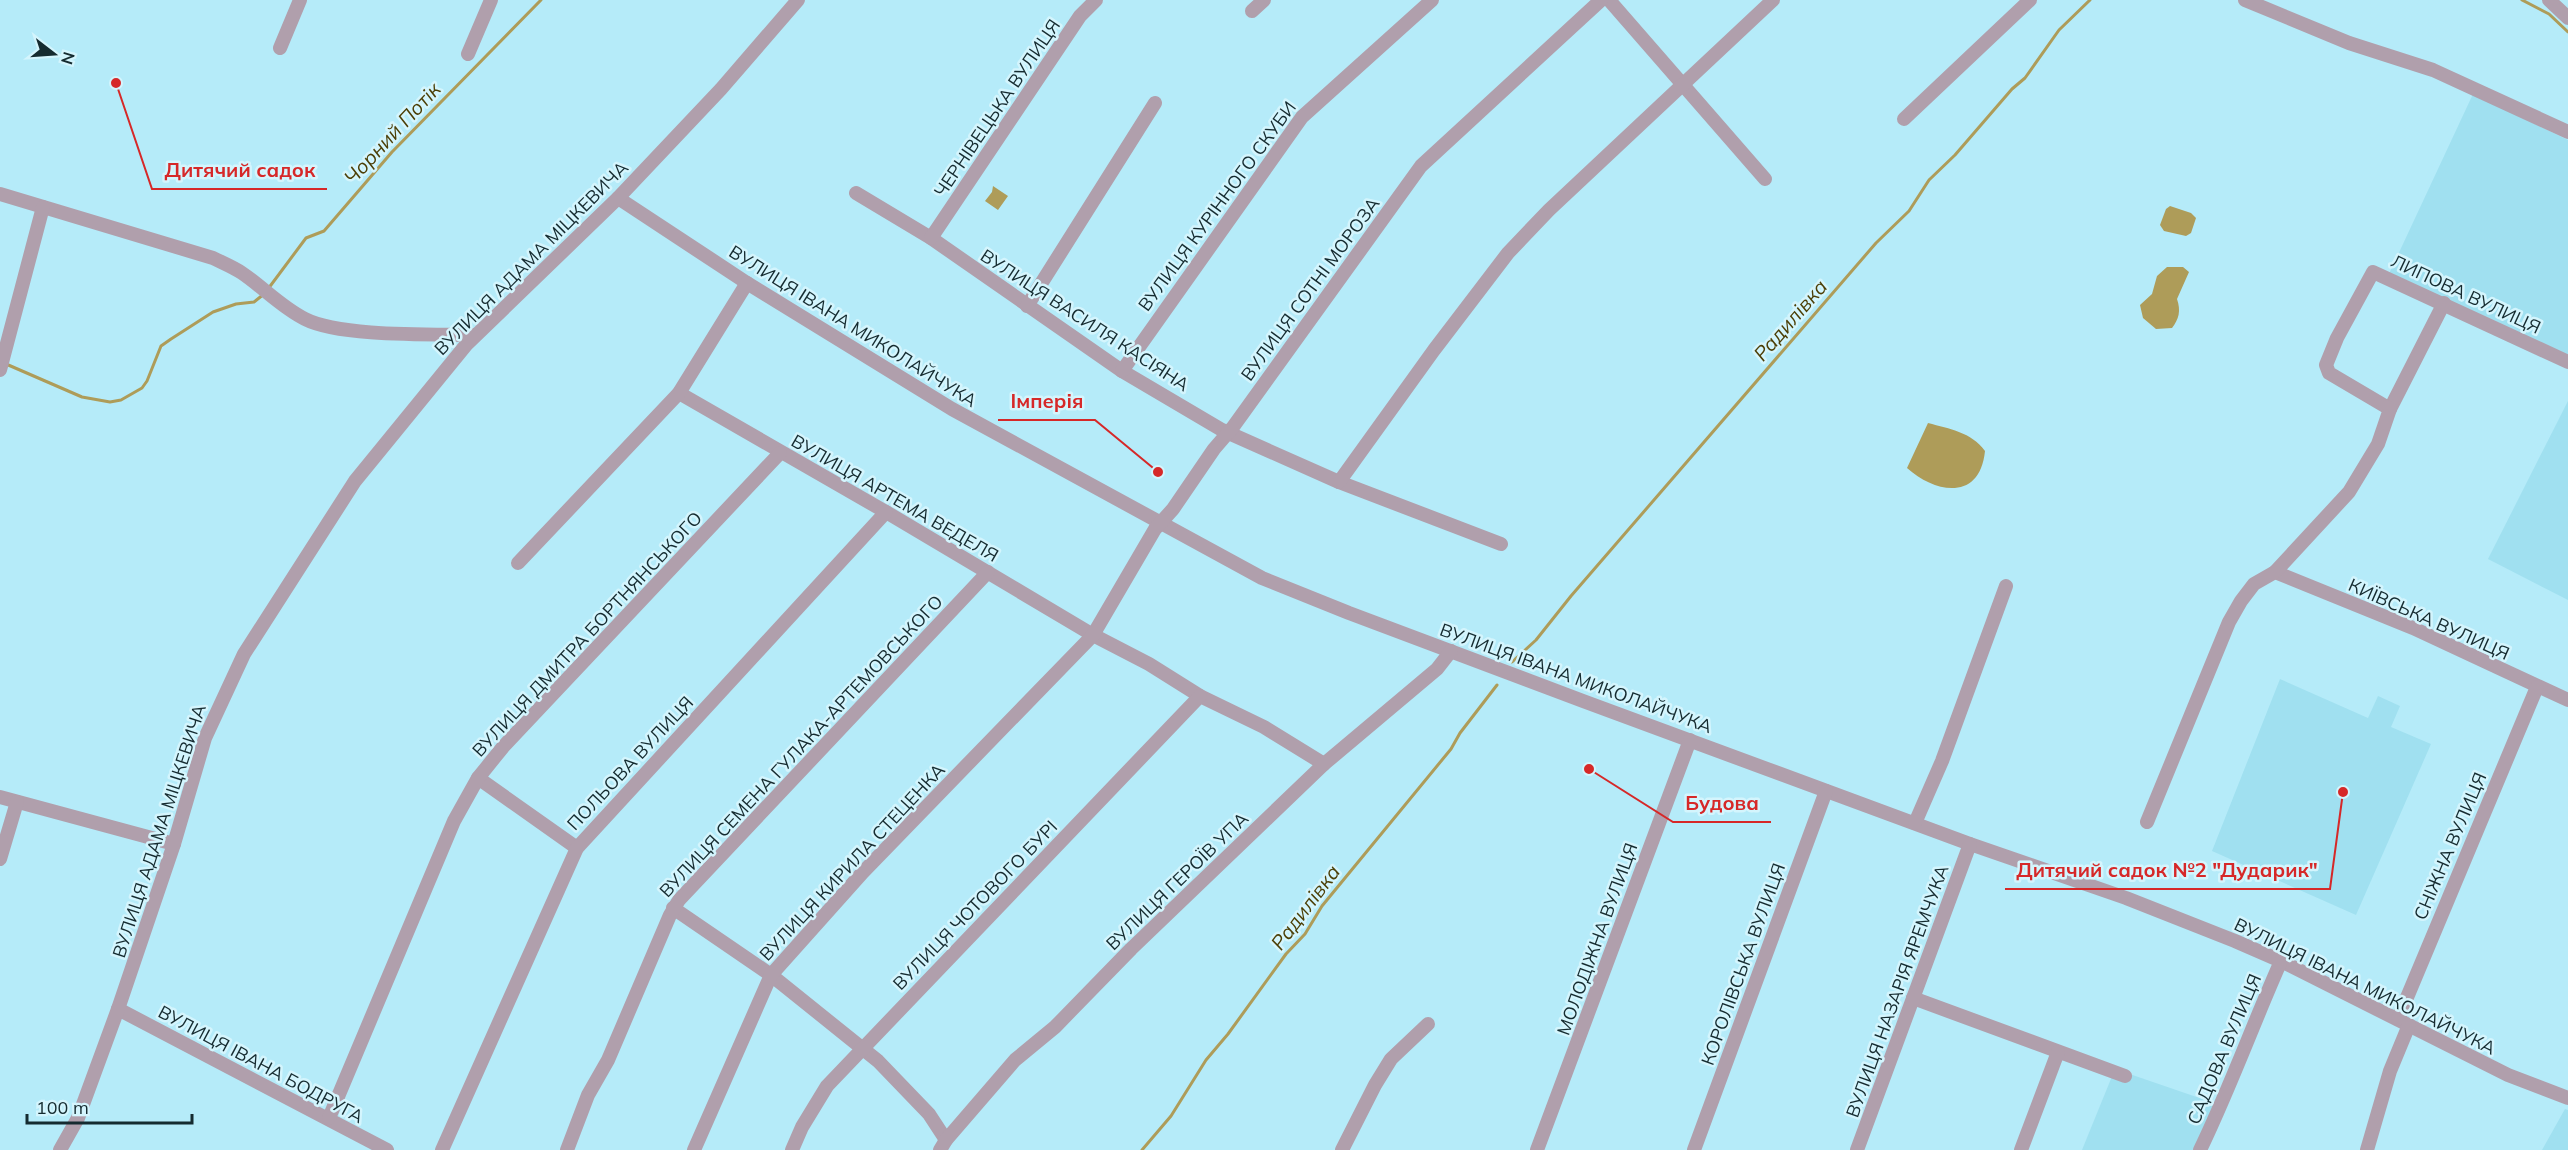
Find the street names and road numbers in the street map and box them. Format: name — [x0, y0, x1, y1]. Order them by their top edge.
street label: ЧЕРНІВЕЦЬКА ВУЛИЦЯ — [929, 15, 1065, 201]
street label: ВУЛИЦЯ КУРІННОГО СКУБИ — [1133, 96, 1301, 316]
street label: ВУЛИЦЯ АДАМА МІЦКЕВИЧА — [429, 156, 633, 360]
street label: ВУЛИЦЯ СОТНІ МОРОЗА — [1236, 193, 1384, 385]
street label: ВУЛИЦЯ ІВАНА МИКОЛАЙЧУКА — [725, 240, 981, 412]
street label: ВУЛИЦЯ ВАСИЛЯ КАСІЯНА — [976, 244, 1194, 396]
street label: ЛИПОВА ВУЛИЦЯ — [2388, 249, 2544, 339]
street label: ВУЛИЦЯ АРТЕМА ВЕДЕЛЯ — [787, 429, 1003, 567]
street label: ВУЛИЦЯ ДМИТРА БОРТНЯНСЬКОГО — [467, 507, 707, 761]
street label: КИЇВСЬКА ВУЛИЦЯ — [2345, 573, 2513, 665]
street label: ВУЛИЦЯ СЕМЕНА ГУЛАКА-АРТЕМОВСЬКОГО — [654, 590, 948, 902]
street label: ВУЛИЦЯ ІВАНА МИКОЛАЙЧУКА — [1437, 618, 1715, 738]
street label: ПОЛЬОВА ВУЛИЦЯ — [562, 691, 698, 835]
street label: ВУЛИЦЯ АДАМА МІЦКЕВИЧА — [107, 701, 211, 961]
street label: ВУЛИЦЯ КИРИЛА СТЕЦЕНКА — [754, 758, 950, 966]
street label: СНІЖНА ВУЛИЦЯ — [2409, 769, 2491, 923]
street label: ВУЛИЦЯ ГЕРОЇВ УПА — [1101, 807, 1253, 955]
street label: ВУЛИЦЯ ЧОТОВОГО БУРІ — [888, 815, 1062, 995]
street label: МОЛОДІЖНА ВУЛИЦЯ — [1551, 840, 1643, 1038]
street label: КОРОЛІВСЬКА ВУЛИЦЯ — [1696, 860, 1790, 1068]
street label: ВУЛИЦЯ НАЗАРІЯ ЯРЕМЧУКА — [1841, 862, 1953, 1120]
street label: ВУЛИЦЯ ІВАНА МИКОЛАЙЧУКА — [2231, 913, 2499, 1059]
street label: САДОВА ВУЛИЦЯ — [2182, 970, 2266, 1128]
street label: ВУЛИЦЯ ІВАНА БОДРУГА — [154, 1000, 368, 1128]

